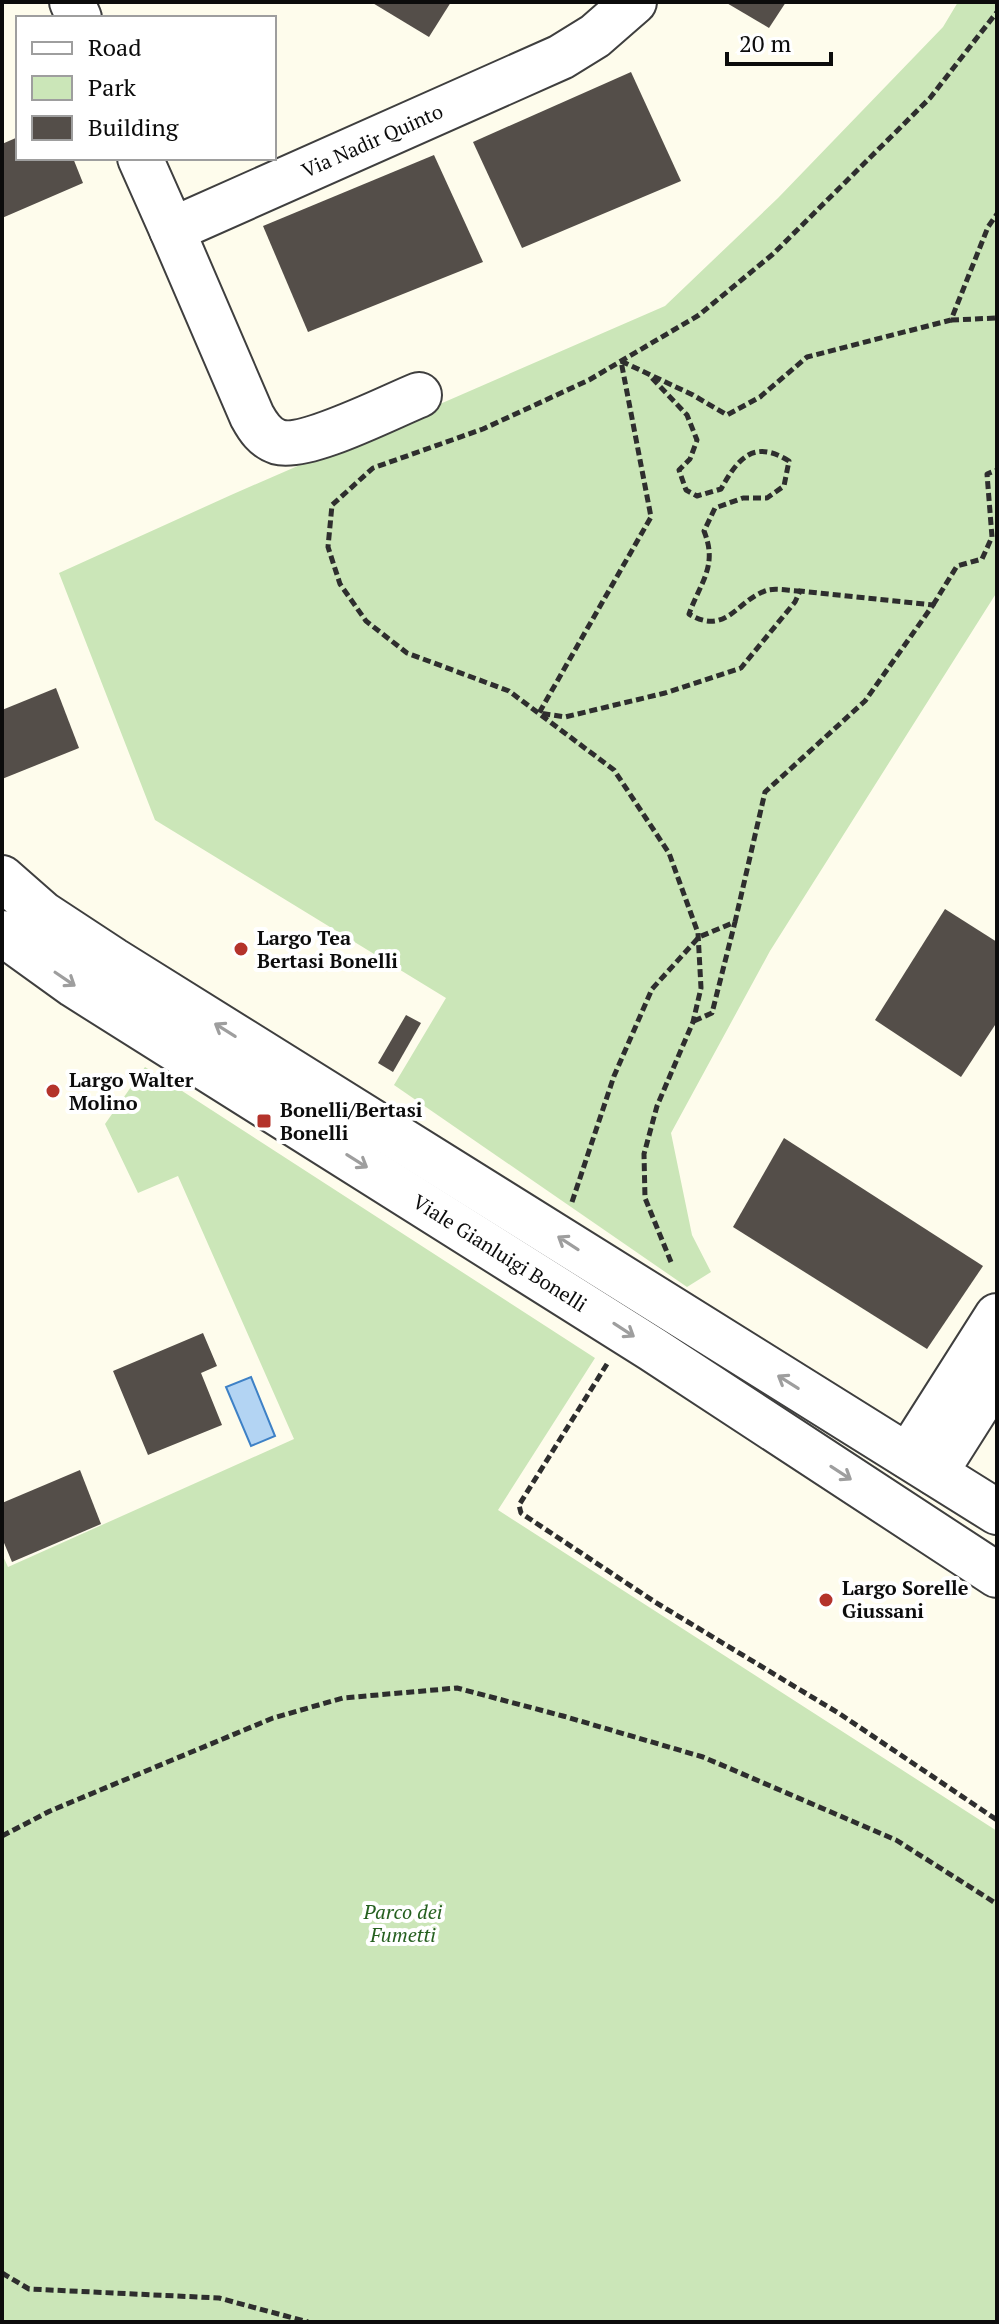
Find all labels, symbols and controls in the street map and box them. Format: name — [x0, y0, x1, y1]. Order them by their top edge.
legend — [16, 16, 276, 160]
scale bar — [727, 16, 831, 66]
text: 20 m — [739, 27, 791, 59]
text: Road — [88, 31, 142, 63]
text: Park — [88, 71, 137, 103]
street label: Via Nadir Quinto — [297, 97, 447, 184]
text: Building — [88, 111, 179, 143]
place label: Largo Tea Bertasi Bonelli — [257, 924, 398, 974]
marker: Largo Tea Bertasi Bonelli — [232, 940, 250, 958]
one-way arrow — [53, 971, 76, 987]
one-way arrow — [214, 1021, 236, 1038]
place label: Largo Walter Molino — [69, 1066, 194, 1116]
marker: Largo Walter Molino — [44, 1082, 62, 1100]
place label: Bonelli/Bertasi Bonelli — [280, 1096, 423, 1146]
marker: Bonelli/Bertasi Bonelli — [255, 1112, 273, 1130]
one-way arrow — [345, 1153, 367, 1170]
street label: Viale Gianluigi Bonelli — [408, 1188, 592, 1318]
one-way arrow — [557, 1235, 580, 1251]
one-way arrow — [612, 1322, 634, 1339]
one-way arrow — [777, 1373, 800, 1389]
one-way arrow — [829, 1465, 851, 1482]
place label: Largo Sorelle Giussani — [842, 1574, 969, 1624]
marker: Largo Sorelle Giussani — [817, 1591, 835, 1609]
park label: Parco dei Fumetti — [363, 1898, 443, 1948]

